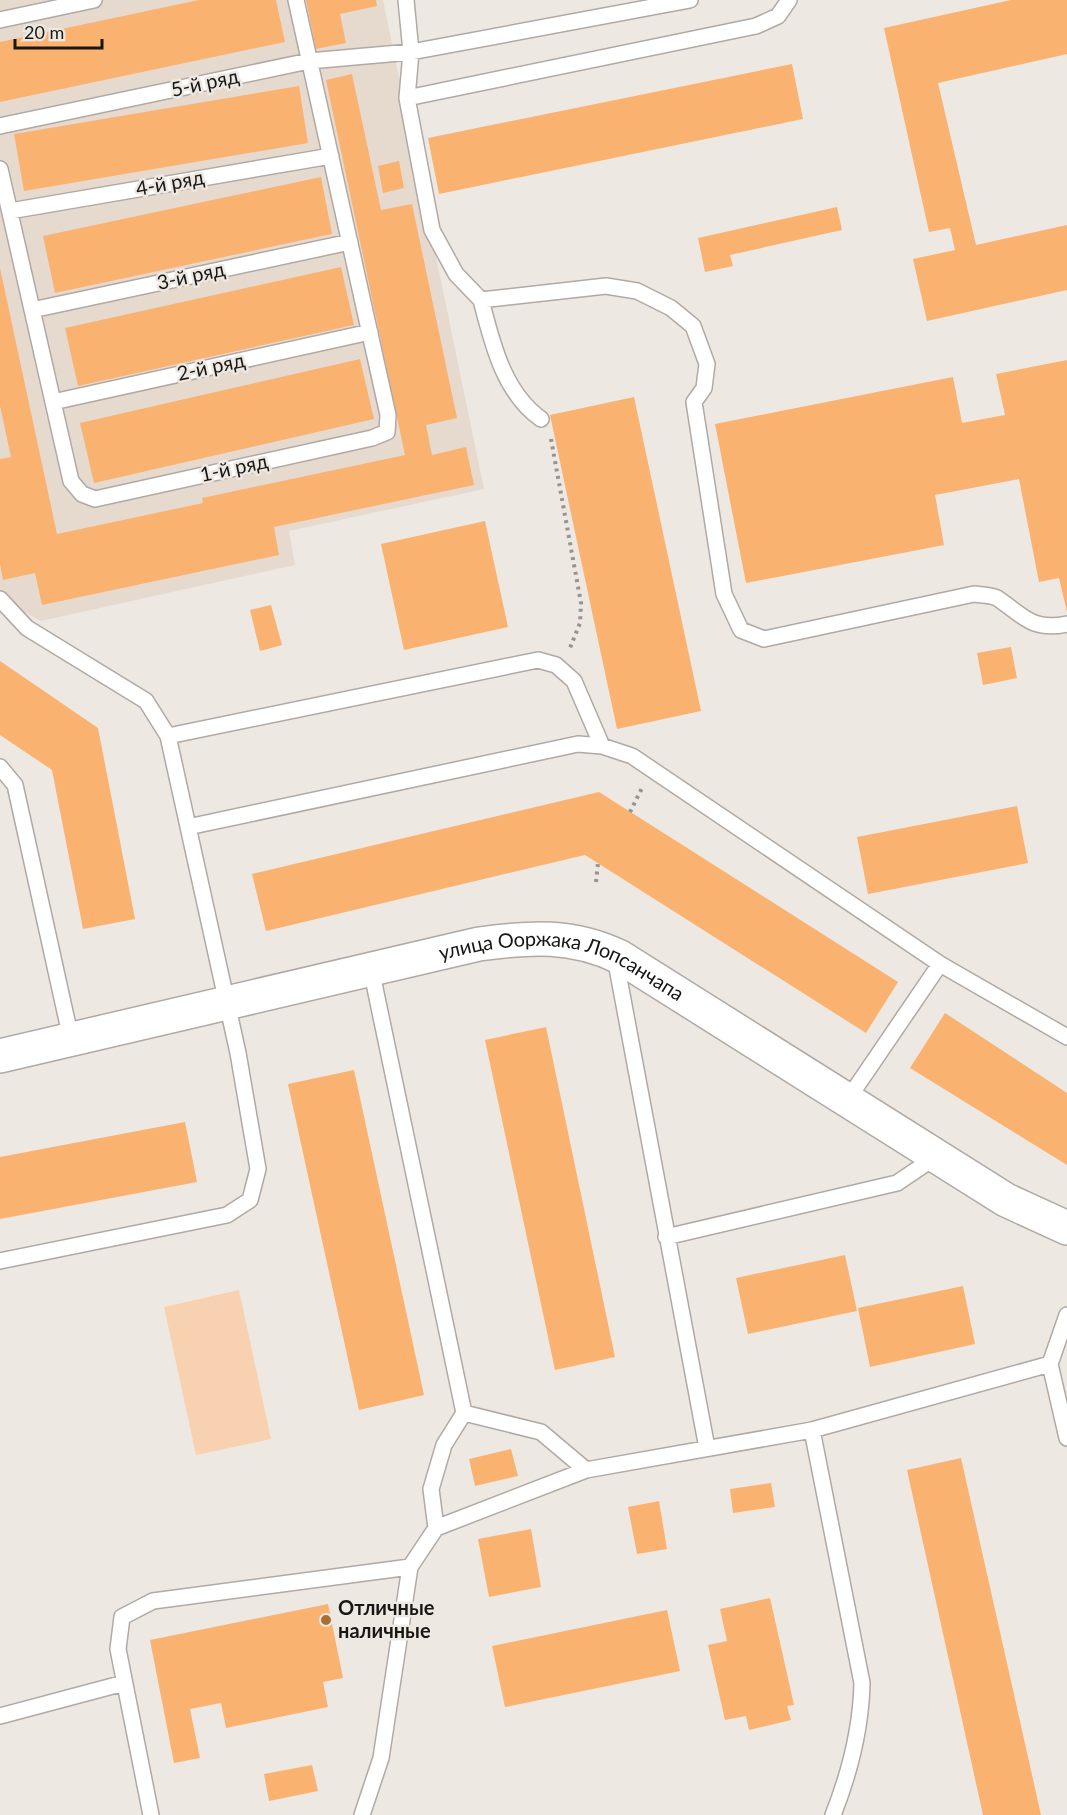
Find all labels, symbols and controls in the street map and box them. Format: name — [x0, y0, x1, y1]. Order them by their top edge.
scale bar — [15, 12, 102, 50]
text: 20 m — [24, 21, 64, 43]
street label: 5-й ряд — [169, 63, 241, 101]
street label: 4-й ряд — [134, 164, 206, 200]
street label: 3-й ряд — [155, 256, 227, 294]
street label: 2-й ряд — [175, 347, 247, 385]
street label: 1-й ряд — [198, 448, 270, 486]
street label: улица Ооржака Лопсанчапа — [436, 926, 689, 1005]
place label: Отличные наличные — [338, 1595, 435, 1642]
marker: Отличные наличные — [319, 1613, 333, 1627]

